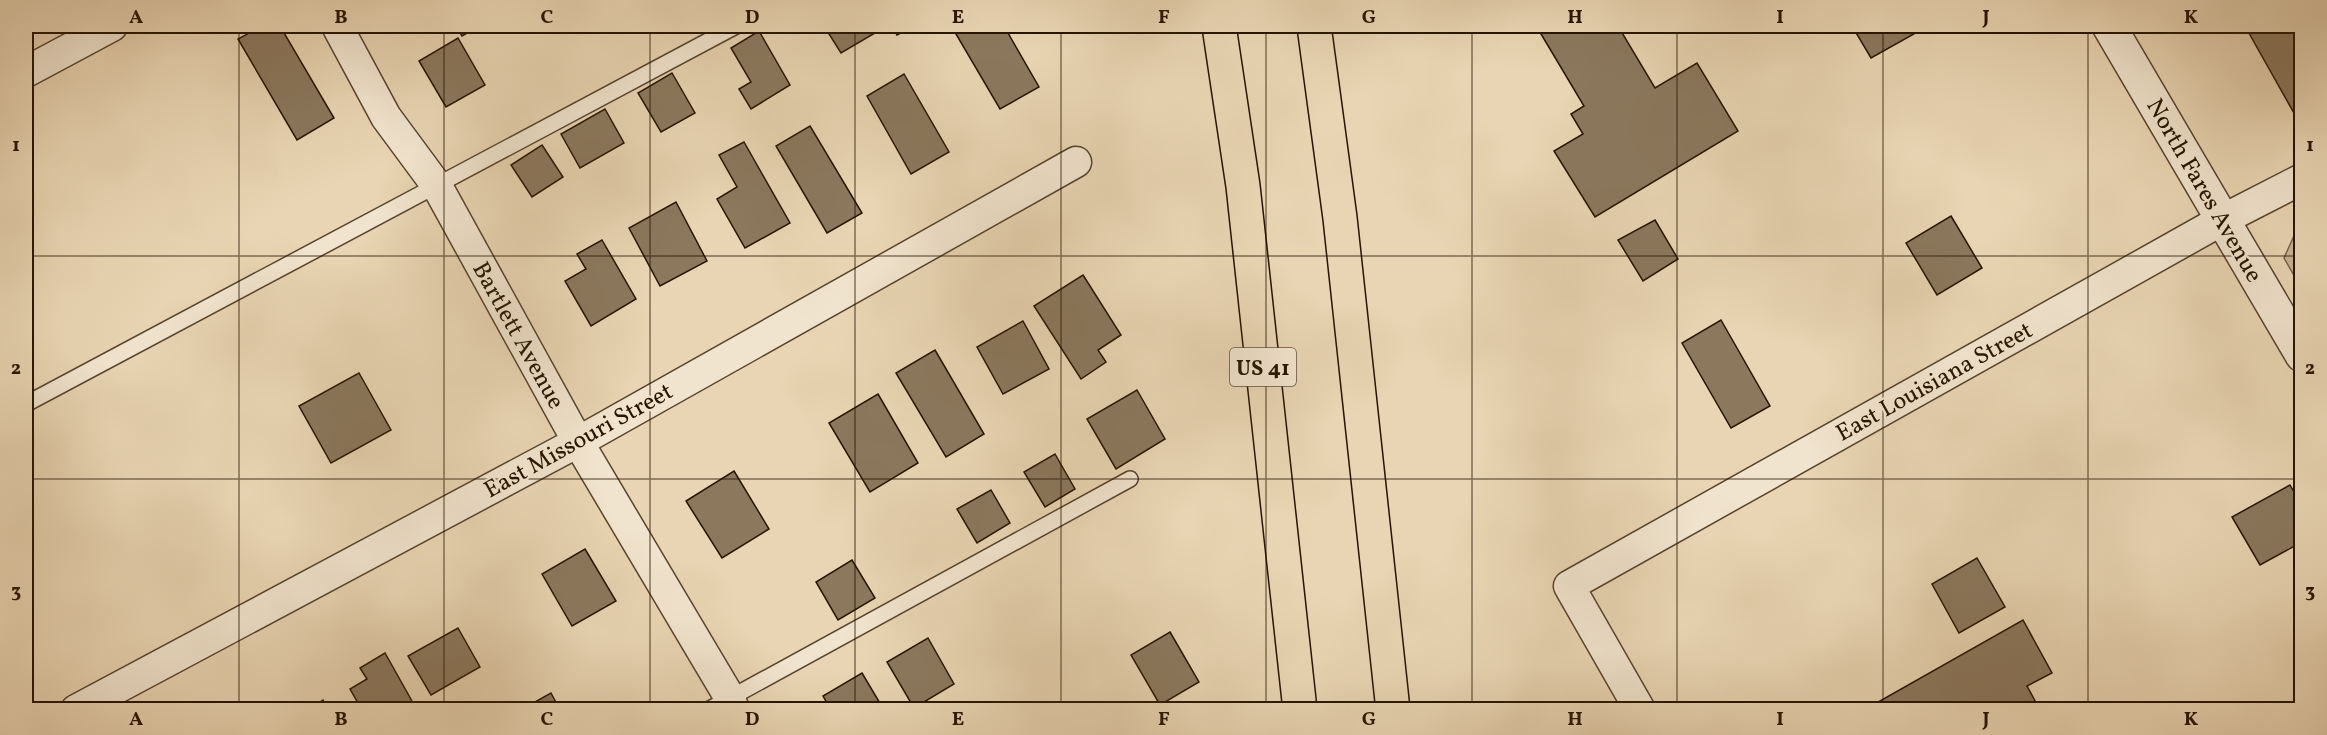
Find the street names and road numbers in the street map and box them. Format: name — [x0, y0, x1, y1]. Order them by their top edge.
street label: North Fares Avenue — [2137, 93, 2270, 289]
street label: Bartlett Avenue — [463, 256, 572, 416]
street label: East Louisiana Street — [1830, 314, 2040, 451]
road number: US 41 — [1230, 348, 1296, 386]
street label: East Missouri Street — [478, 376, 680, 508]

